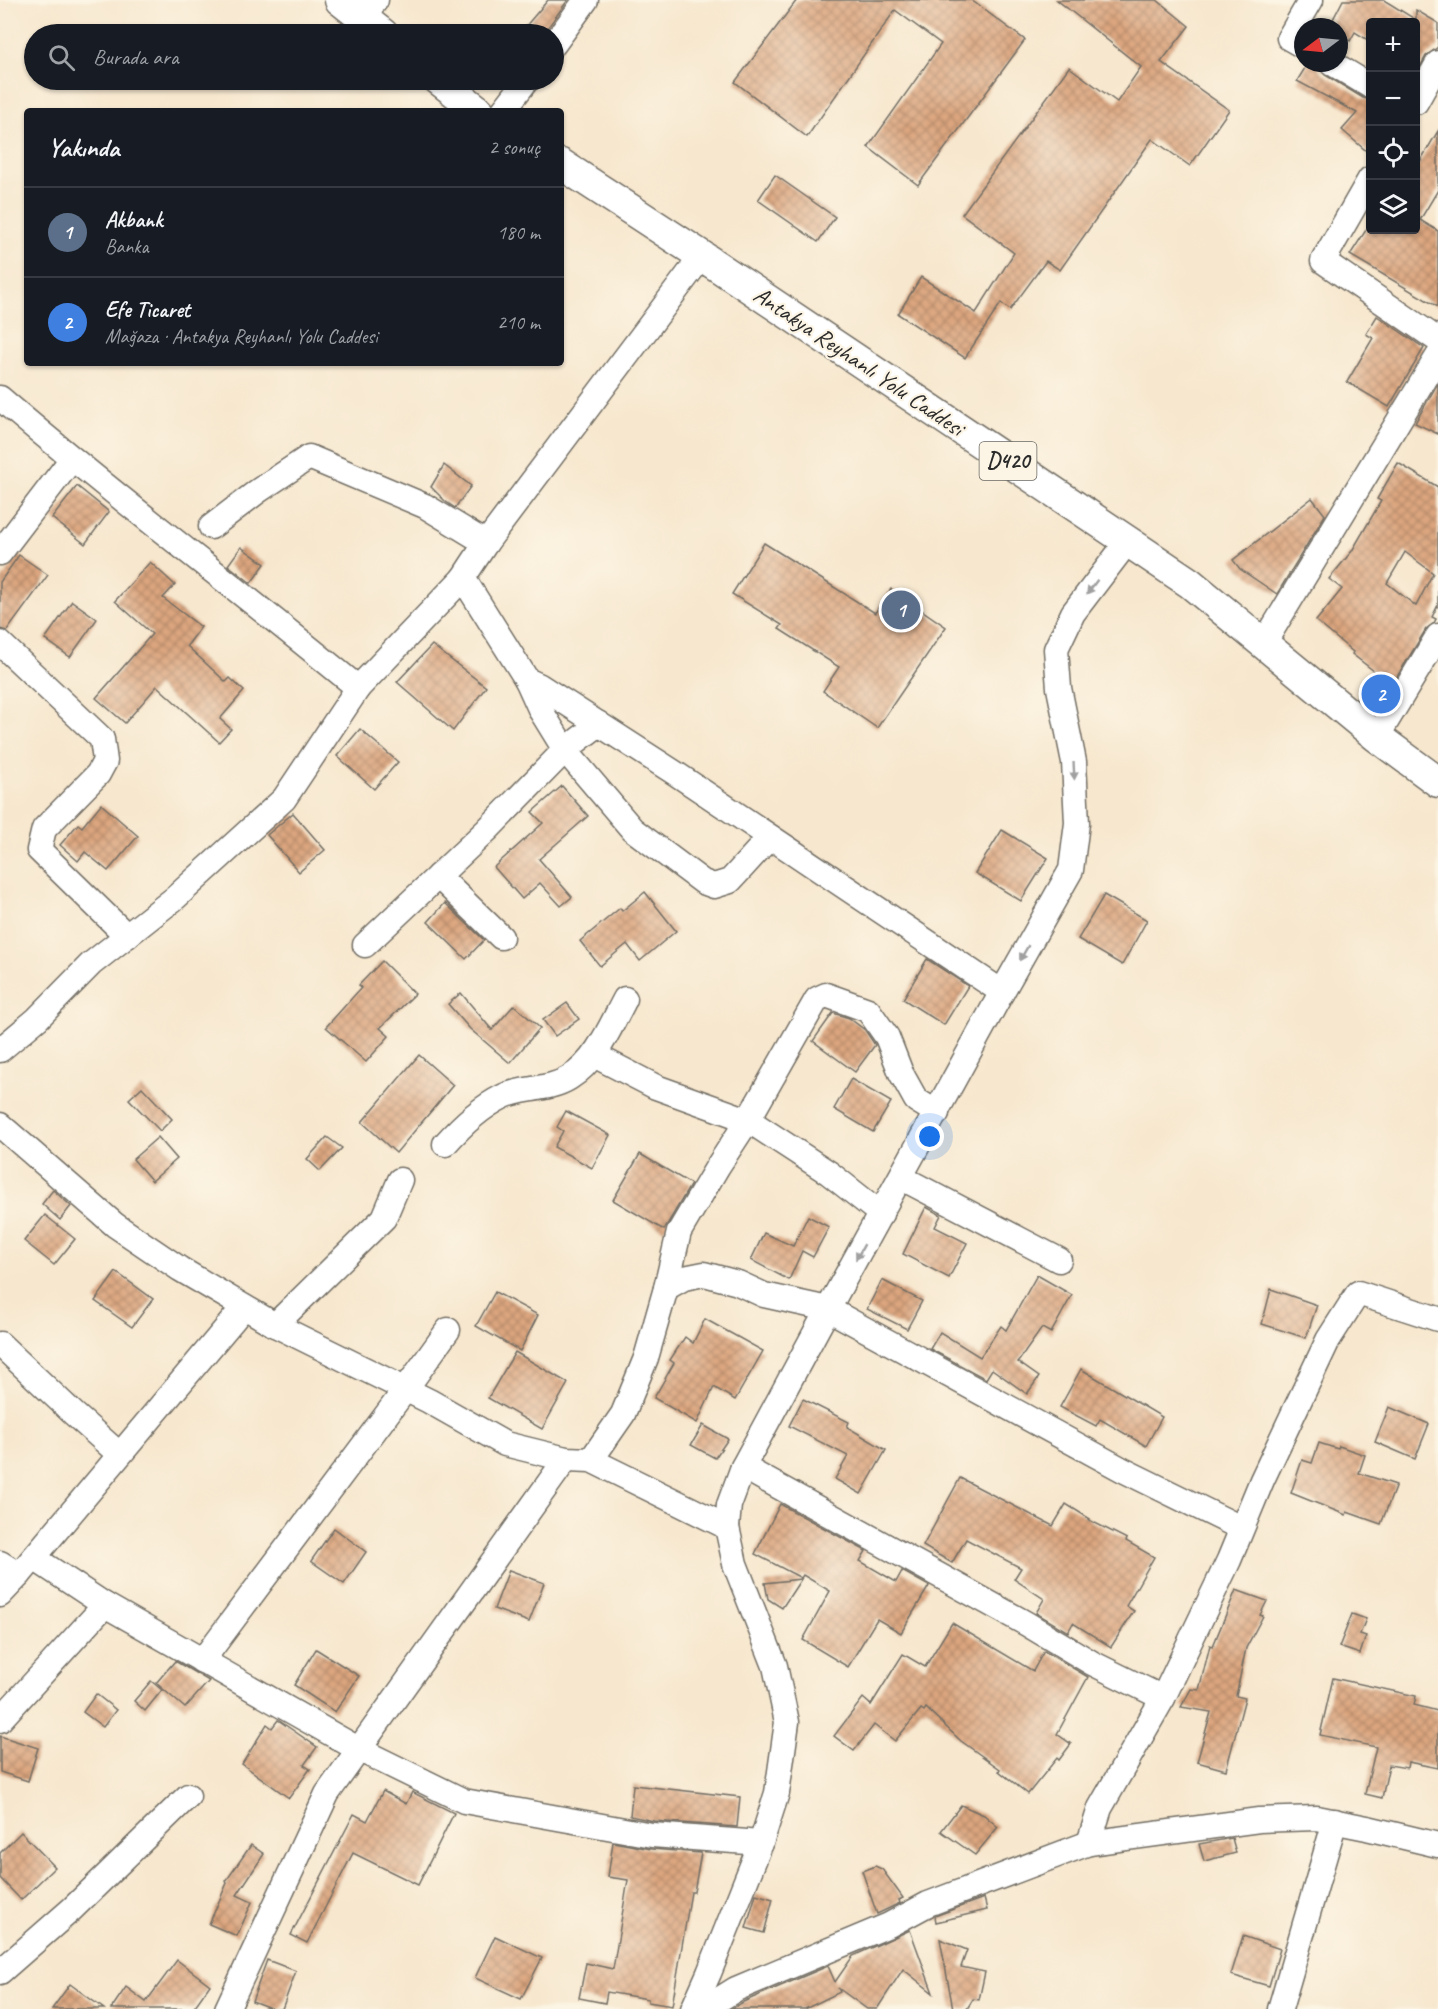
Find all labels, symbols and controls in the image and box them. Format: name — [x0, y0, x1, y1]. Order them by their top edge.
north arrow — [1294, 18, 1348, 72]
map controls — [1366, 18, 1420, 234]
button: + — [1366, 18, 1420, 72]
search box — [24, 24, 564, 90]
icon: search — [45, 41, 78, 74]
text: Burada ara — [93, 43, 179, 71]
button: − — [1366, 72, 1420, 126]
button: locate — [1366, 126, 1420, 180]
text: Yakında — [48, 131, 119, 164]
text: 2 sonuç — [489, 135, 540, 160]
button: layers — [1366, 180, 1420, 234]
text: Akbank — [105, 206, 162, 234]
text: 1 — [63, 220, 72, 245]
text: 180 m — [497, 220, 540, 245]
text: Banka — [105, 234, 148, 259]
street label: Antakya Reyhanlı Yolu Caddesi — [748, 279, 972, 444]
text: Efe Ticaret — [105, 296, 190, 324]
text: 2 — [63, 310, 72, 335]
text: 210 m — [497, 310, 540, 335]
text: Mağaza · Antakya Reyhanlı Yolu Caddesi — [105, 324, 378, 349]
road number: D420 — [980, 442, 1036, 480]
one-way arrow — [1087, 580, 1099, 595]
pin: 1 — [882, 588, 920, 632]
pin: 2 — [1362, 672, 1400, 716]
one-way arrow — [1070, 761, 1079, 780]
one-way arrow — [1019, 945, 1030, 961]
your location — [915, 1122, 944, 1151]
one-way arrow — [855, 1244, 865, 1261]

